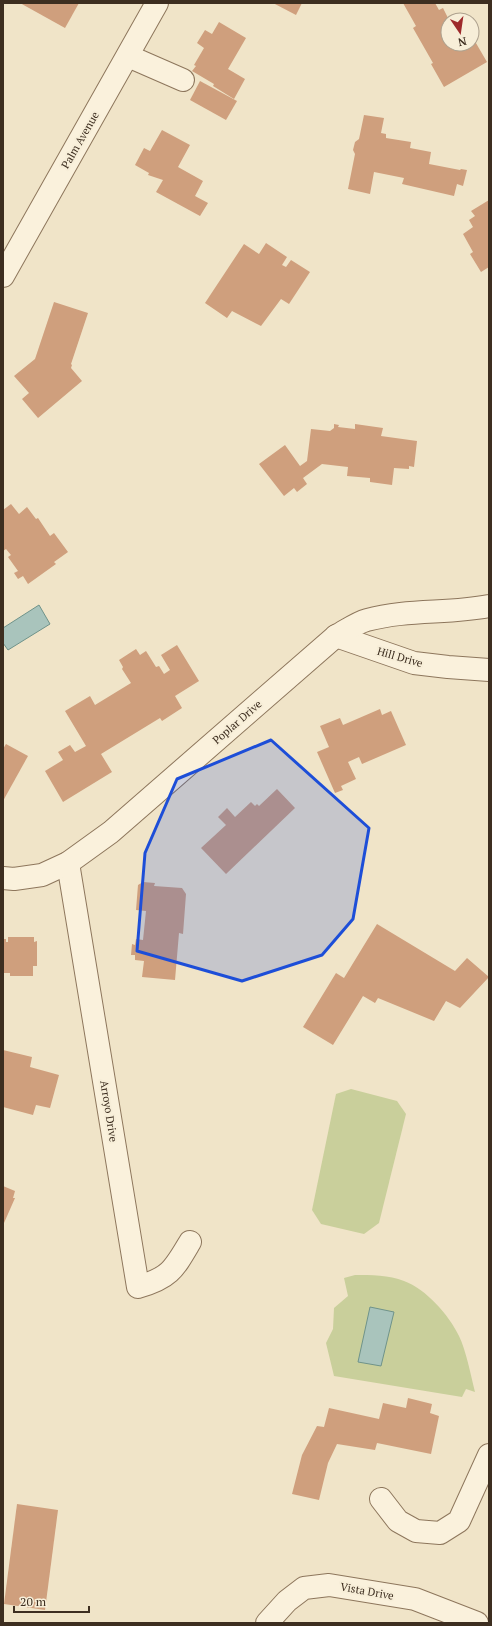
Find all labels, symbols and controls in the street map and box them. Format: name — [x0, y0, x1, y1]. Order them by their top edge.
north arrow — [440, 12, 480, 52]
text: N — [456, 34, 468, 50]
street label: Palm Avenue — [58, 109, 102, 171]
street label: Hill Drive — [376, 644, 425, 670]
street label: Poplar Drive — [210, 697, 265, 747]
street label: Arroyo Drive — [97, 1079, 121, 1143]
street label: Vista Drive — [339, 1579, 395, 1603]
scale bar — [14, 1588, 89, 1614]
text: 20 m — [20, 1594, 47, 1609]

